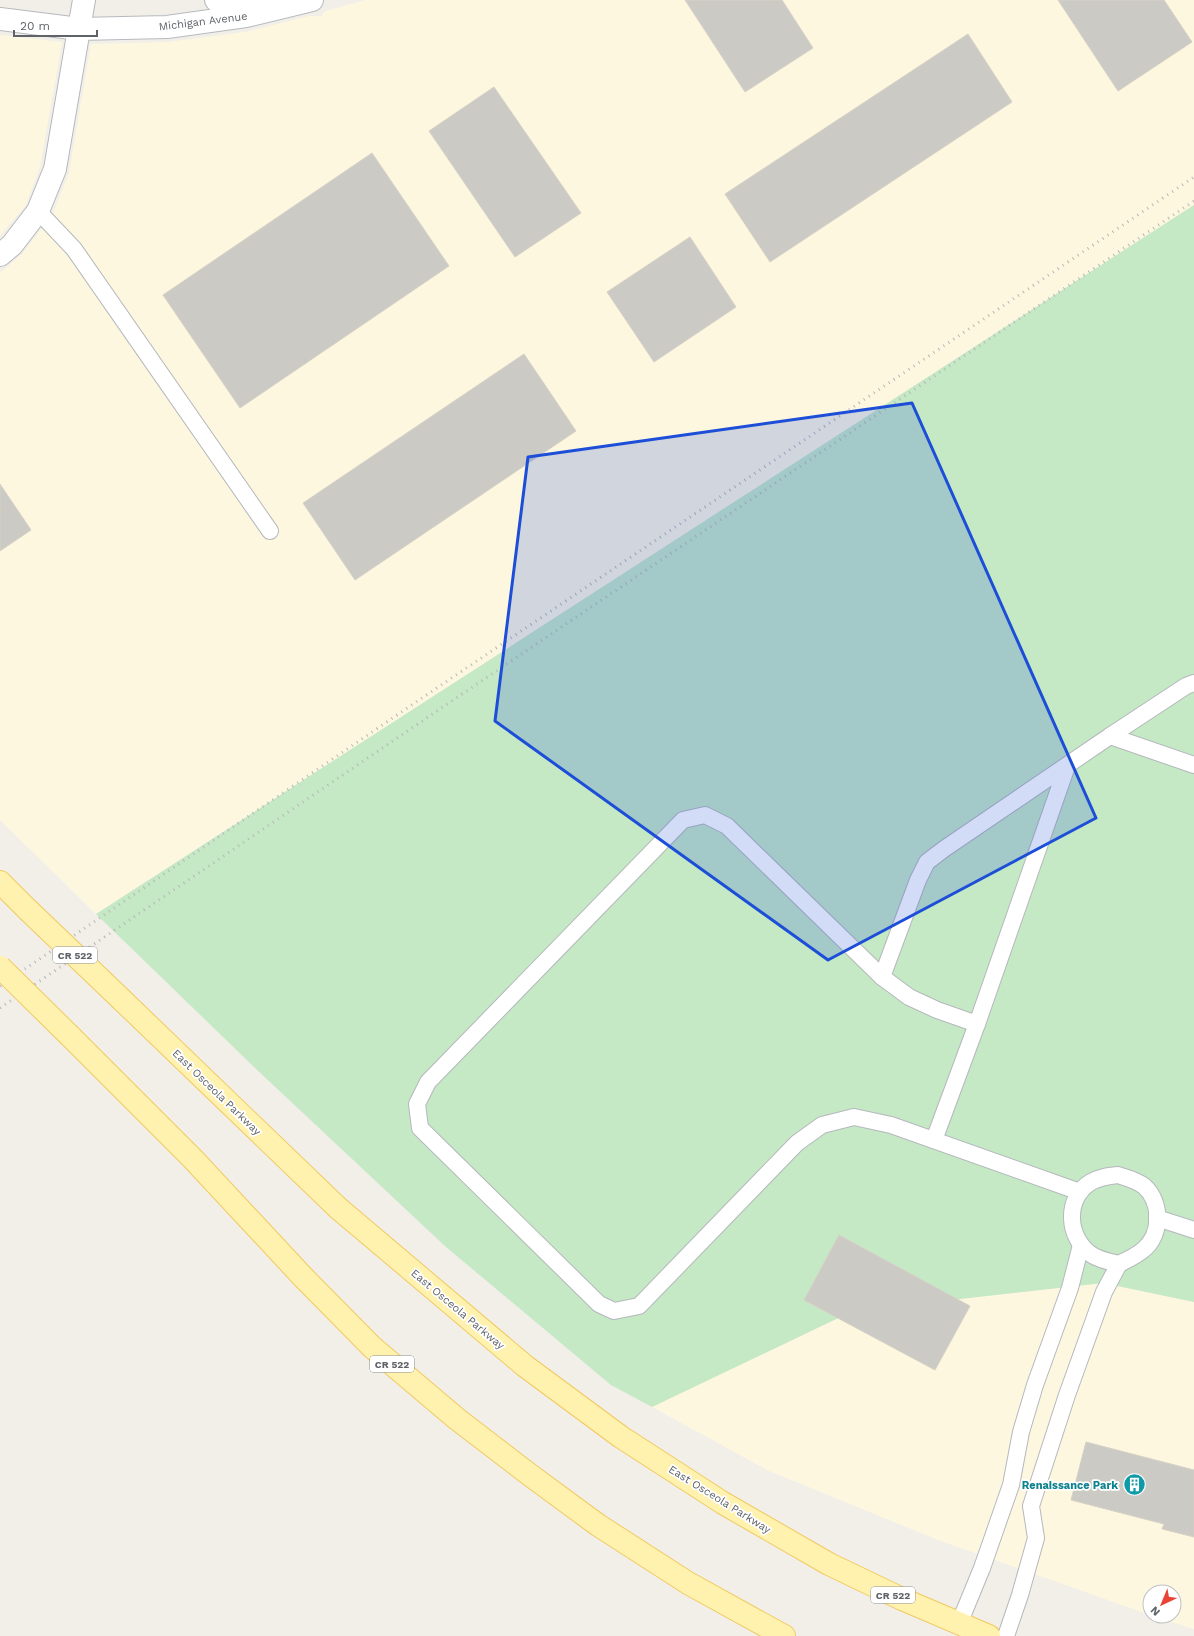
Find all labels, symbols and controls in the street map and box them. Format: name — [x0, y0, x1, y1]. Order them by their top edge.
street label: Michigan Avenue — [158, 10, 248, 33]
scale bar — [14, 12, 97, 38]
text: 20 m — [20, 19, 50, 33]
road number: CR 522 — [53, 947, 97, 963]
street label: East Osceola Parkway — [170, 1047, 264, 1138]
street label: East Osceola Parkway — [408, 1266, 507, 1352]
road number: CR 522 — [370, 1356, 414, 1372]
street label: East Osceola Parkway — [666, 1463, 773, 1536]
building icon: Renaissance Park — [1121, 1472, 1147, 1498]
place label: Renaissance Park — [1022, 1479, 1118, 1492]
north arrow — [1142, 1584, 1182, 1624]
road number: CR 522 — [871, 1587, 915, 1603]
text: N — [1148, 1603, 1163, 1618]

